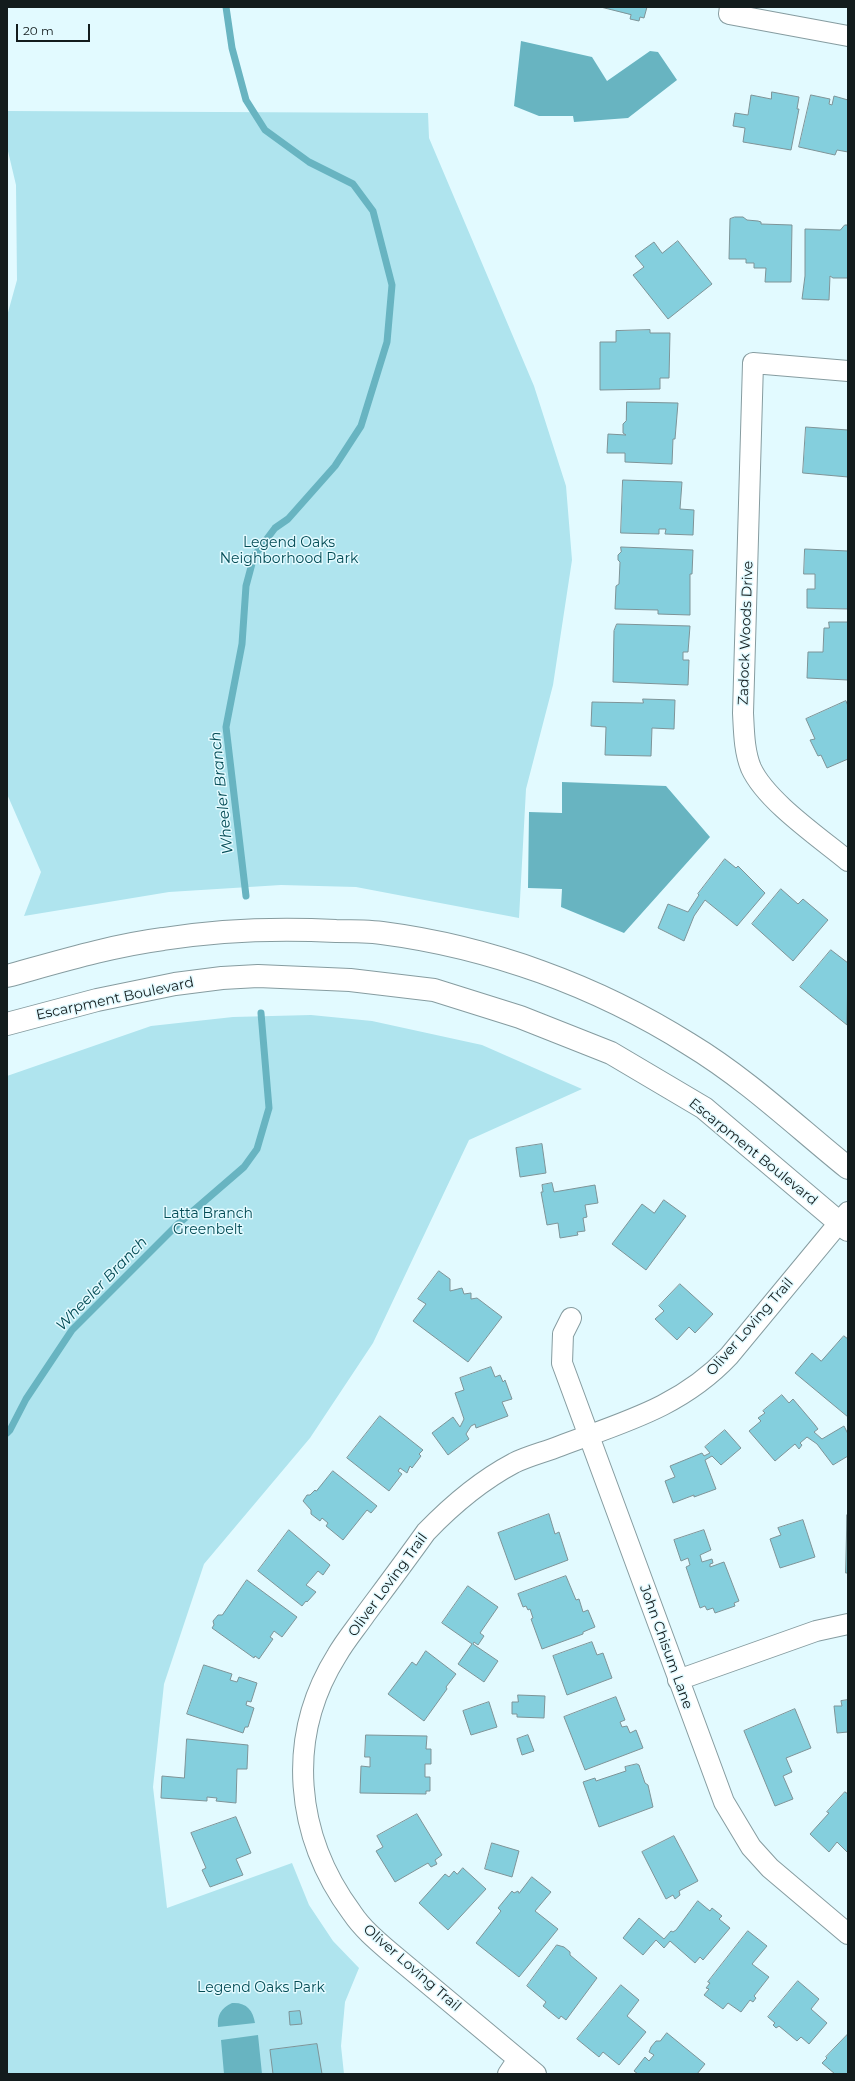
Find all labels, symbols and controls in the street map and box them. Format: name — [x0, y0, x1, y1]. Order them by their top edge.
scale bar — [18, 16, 92, 42]
text: 20 m — [23, 23, 54, 38]
park label: Legend Oaks Neighborhood Park — [220, 535, 358, 568]
street label: Zadock Woods Drive — [735, 561, 757, 705]
water label: Wheeler Branch — [207, 731, 237, 855]
street label: Escarpment Boulevard — [35, 974, 195, 1024]
street label: Escarpment Boulevard — [685, 1095, 821, 1209]
park label: Latta Branch Greenbelt — [163, 1206, 253, 1238]
water label: Wheeler Branch — [53, 1233, 151, 1335]
street label: Oliver Loving Trail — [703, 1275, 797, 1379]
street label: Oliver Loving Trail — [345, 1530, 431, 1640]
street label: John Chisum Lane — [636, 1583, 696, 1711]
street label: Oliver Loving Trail — [360, 1921, 464, 2015]
park label: Legend Oaks Park — [197, 1980, 325, 1996]

